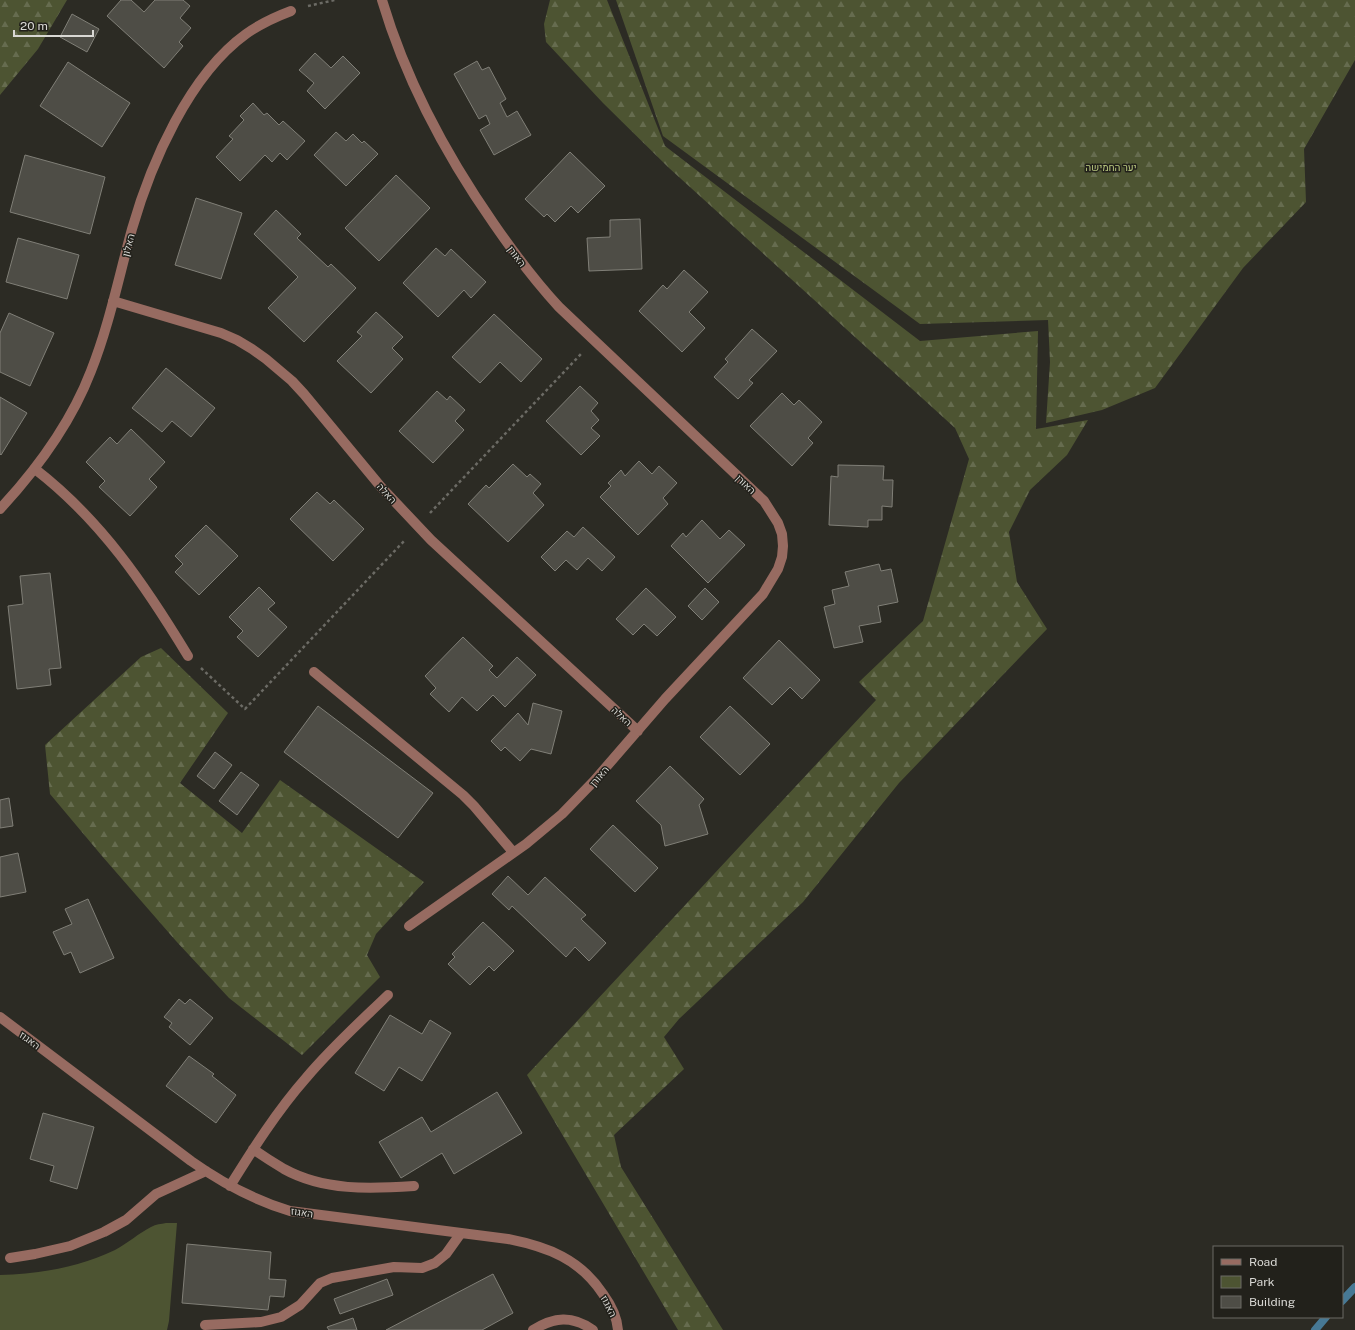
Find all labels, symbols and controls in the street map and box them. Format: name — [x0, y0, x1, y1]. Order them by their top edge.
scale bar — [14, 12, 93, 38]
text: 20 m — [20, 19, 48, 33]
park label: יער החמישה — [1085, 161, 1137, 173]
street label: האלון — [119, 232, 137, 258]
street label: האורן — [505, 243, 529, 269]
street label: האורן — [734, 472, 759, 496]
street label: האלה — [375, 480, 399, 506]
street label: האלה — [609, 704, 635, 728]
street label: האורן — [587, 763, 611, 789]
street label: האגוז — [17, 1028, 43, 1052]
street label: האגוז — [290, 1204, 314, 1220]
legend — [1213, 1246, 1343, 1318]
text: Road — [1249, 1255, 1277, 1269]
text: Park — [1249, 1275, 1275, 1289]
street label: האגוז — [599, 1293, 620, 1319]
text: Building — [1249, 1295, 1295, 1309]

